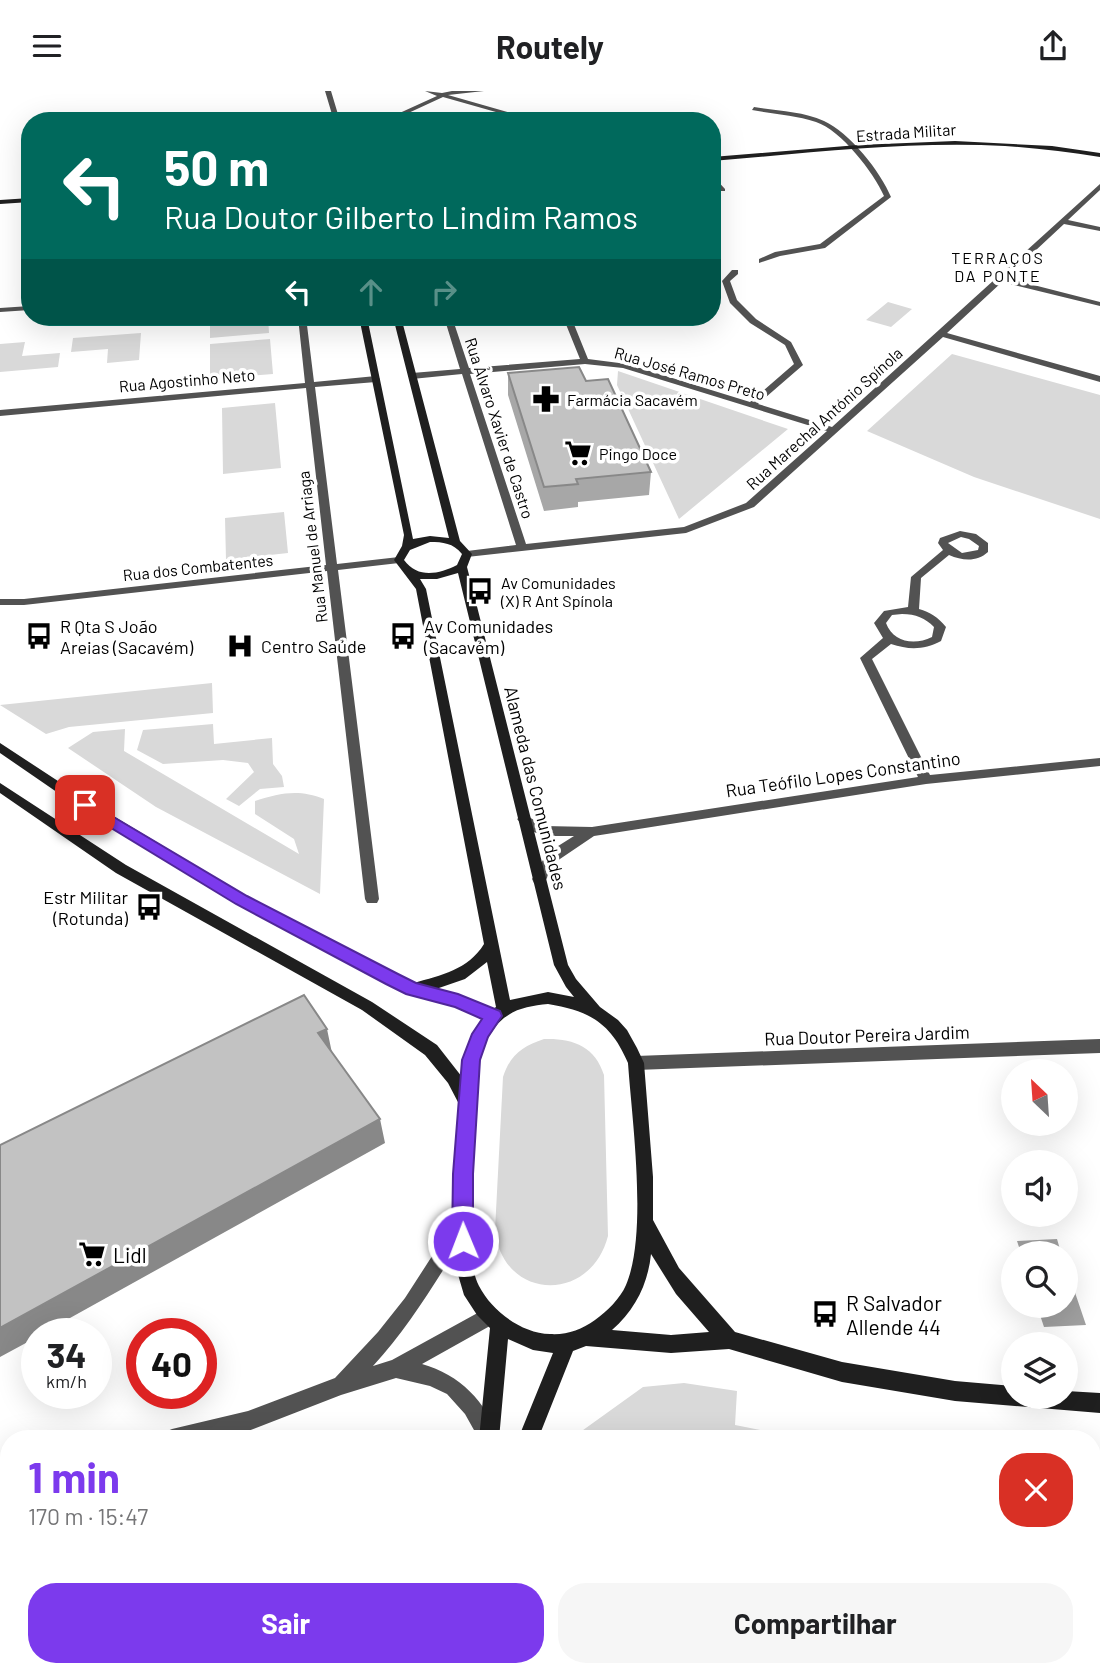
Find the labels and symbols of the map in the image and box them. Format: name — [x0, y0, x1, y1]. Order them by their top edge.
street label: Estrada Militar — [855, 119, 957, 145]
district label: TERRAÇOS DA PONTE — [951, 248, 1045, 285]
street label: Rua Álvaro Xavier de Castro — [462, 335, 538, 521]
street label: Rua José Ramos Preto — [613, 342, 767, 404]
street label: Rua Marechal António Spínola — [742, 343, 906, 493]
street label: Rua Agostinho Neto — [118, 365, 256, 395]
pharmacy icon: Farmácia Sacavém — [531, 384, 561, 414]
place label: Farmácia Sacavém — [567, 390, 698, 409]
supermarket icon: Pingo Doce — [563, 438, 593, 468]
place label: Pingo Doce — [599, 444, 677, 463]
street label: Rua Manuel de Arriaga — [293, 470, 331, 624]
street label: Rua dos Combatentes — [122, 550, 274, 584]
place label: Av Comunidades (X) R Ant Spínola — [500, 573, 616, 610]
bus stop icon: Av Comunidades (X) R Ant Spínola — [465, 576, 495, 606]
place label: R Qta S João Areias (Sacavém) — [60, 615, 194, 658]
place label: Av Comunidades (Sacavém) — [423, 615, 553, 658]
bus stop icon: R Qta S João Areias (Sacavém) — [24, 621, 54, 651]
bus stop icon: Av Comunidades (Sacavém) — [388, 621, 418, 651]
hospital icon: Centro Saúde — [225, 631, 255, 661]
place label: Centro Saúde — [261, 635, 366, 657]
street label: Alameda das Comunidades — [500, 684, 572, 892]
street label: Rua Teófilo Lopes Constantino — [724, 747, 962, 801]
pin — [55, 775, 115, 835]
place label: Estr Militar (Rotunda) — [43, 886, 128, 929]
bus stop icon: Estr Militar (Rotunda) — [134, 892, 164, 922]
street label: Rua Doutor Pereira Jardim — [764, 1020, 970, 1050]
north arrow — [1001, 1059, 1078, 1136]
position arrow — [426, 1204, 500, 1278]
supermarket icon: Lidl — [77, 1239, 107, 1269]
place label: Lidl — [113, 1242, 147, 1267]
place label: R Salvador Allende 44 — [846, 1290, 942, 1339]
bus stop icon: R Salvador Allende 44 — [810, 1299, 840, 1329]
speed limit sign: 40 — [126, 1318, 217, 1409]

